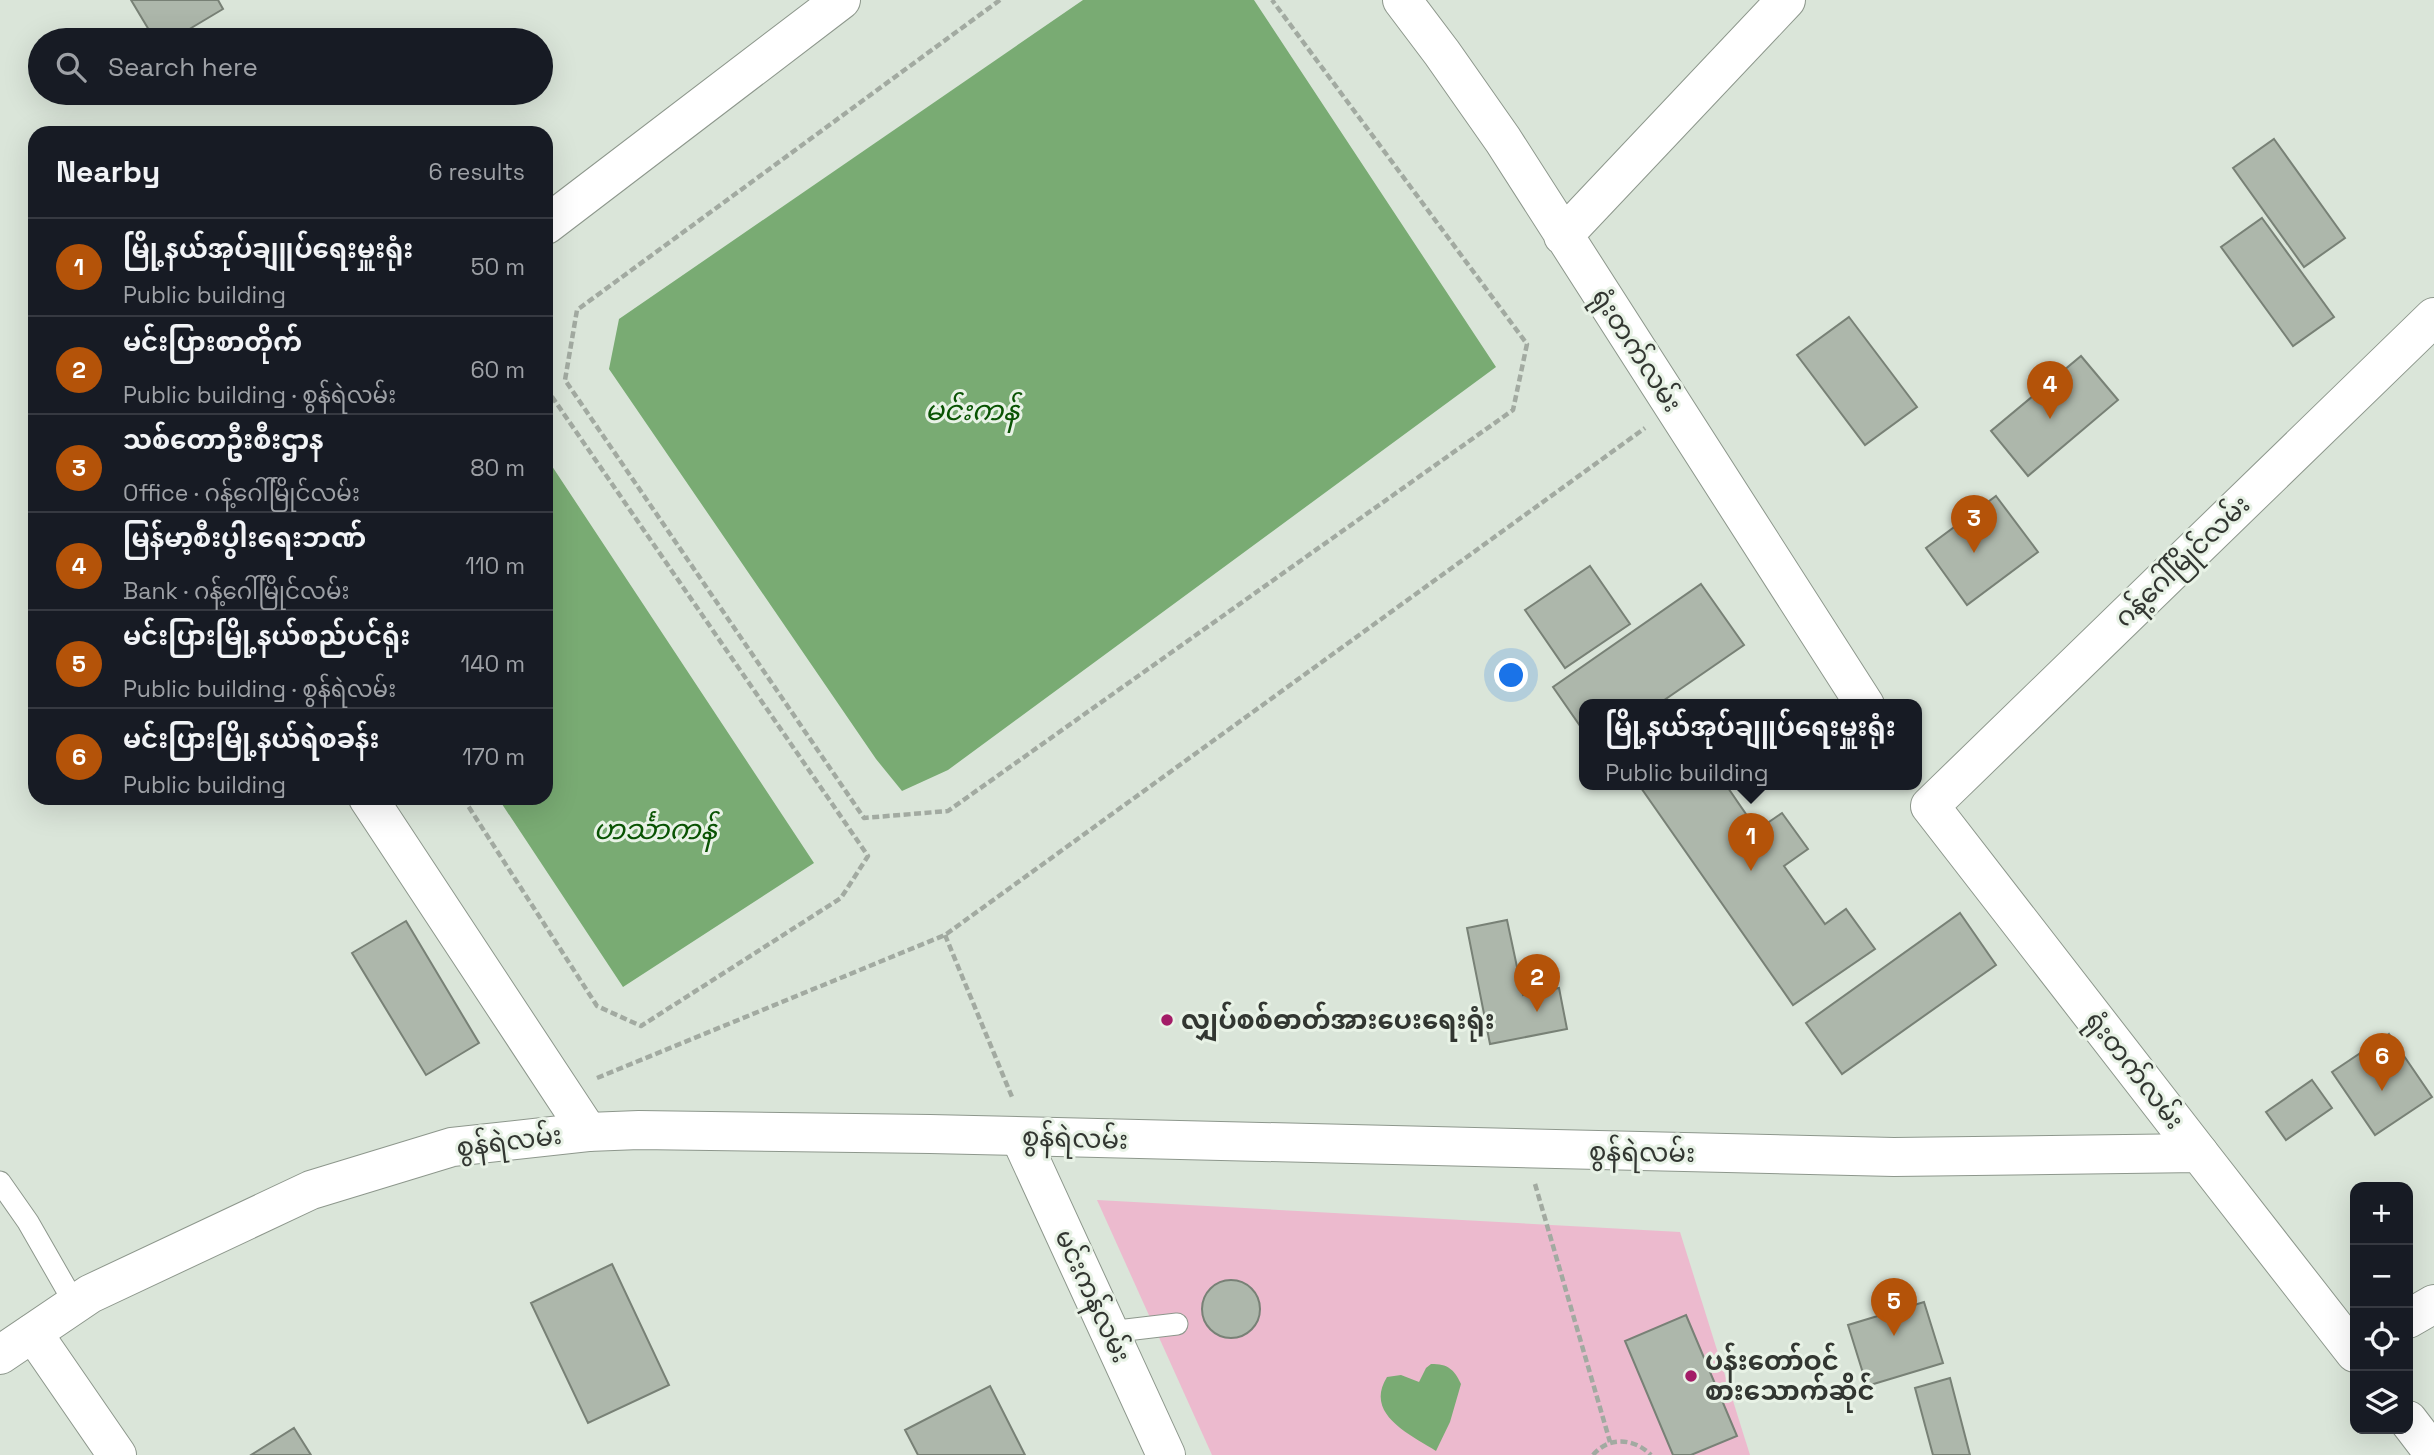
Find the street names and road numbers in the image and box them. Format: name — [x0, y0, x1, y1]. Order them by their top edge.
street label: ရုံးတက်လမ်း — [1581, 282, 1690, 421]
street label: ဂန့်ဂေါ်မြိုင်လမ်း — [2107, 488, 2260, 637]
street label: ရုံးတက်လမ်း — [2075, 1004, 2192, 1138]
street label: စွန်ရဲလမ်း — [454, 1118, 564, 1168]
street label: စွန်ရဲလမ်း — [1021, 1119, 1129, 1161]
street label: စွန်ရဲလမ်း — [1589, 1134, 1695, 1174]
street label: မင်းကန်လမ်း — [1044, 1224, 1139, 1370]

